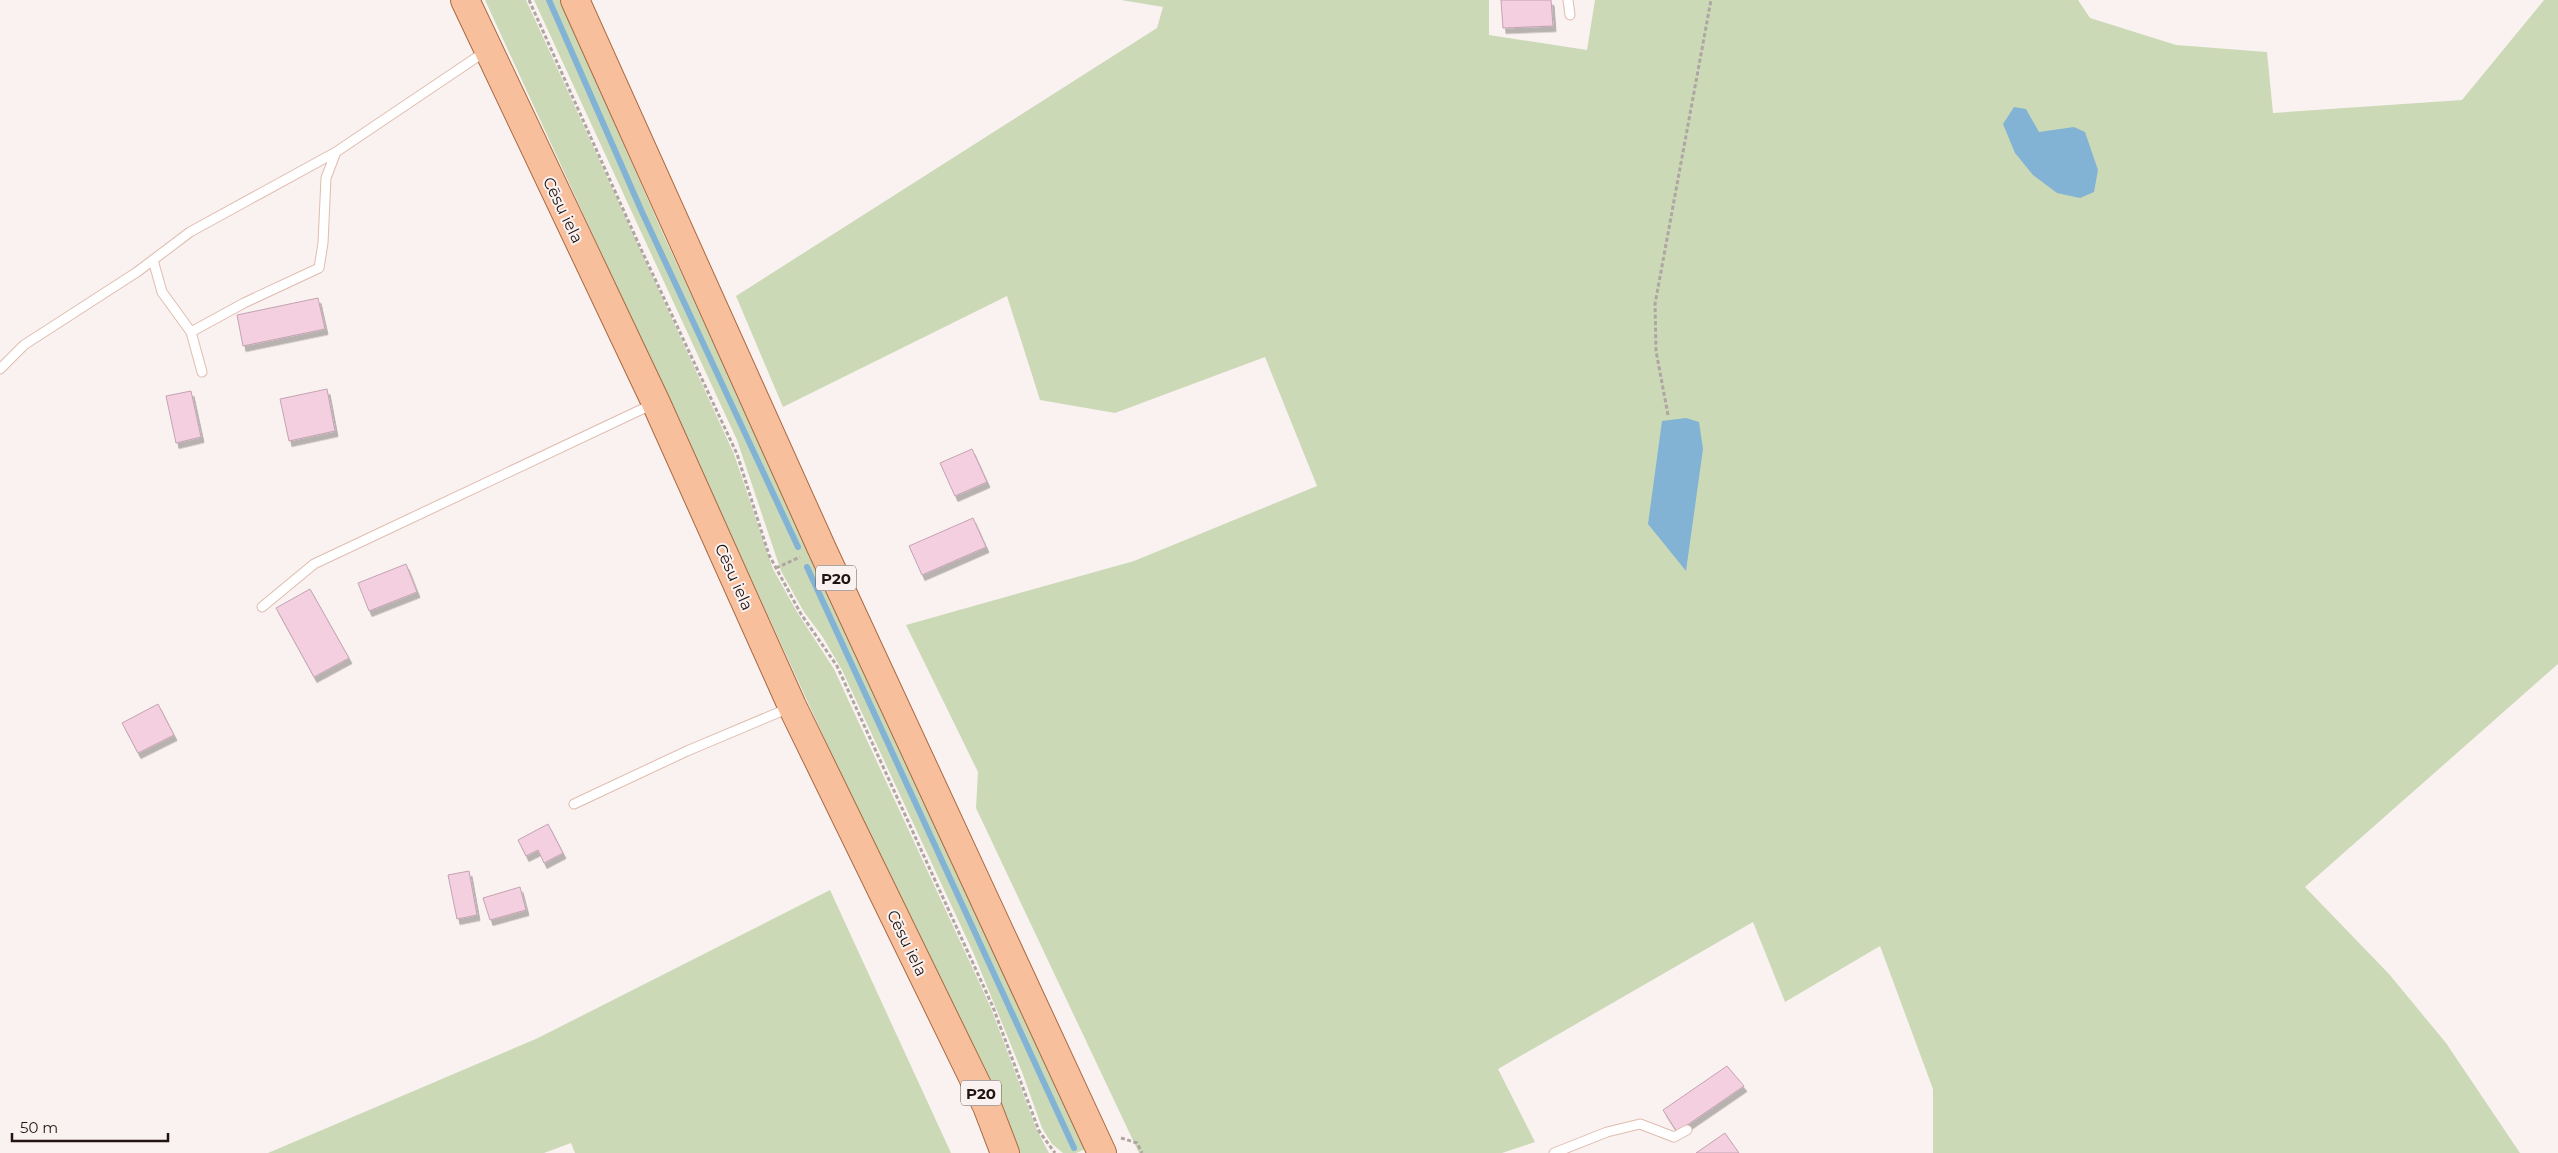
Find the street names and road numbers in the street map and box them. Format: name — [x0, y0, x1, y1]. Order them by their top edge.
street label: Cēsu iela — [539, 174, 587, 246]
street label: Cēsu iela — [711, 541, 757, 613]
road number: P20 — [816, 566, 856, 590]
street label: Cēsu iela — [883, 907, 931, 979]
road number: P20 — [961, 1080, 1001, 1106]

